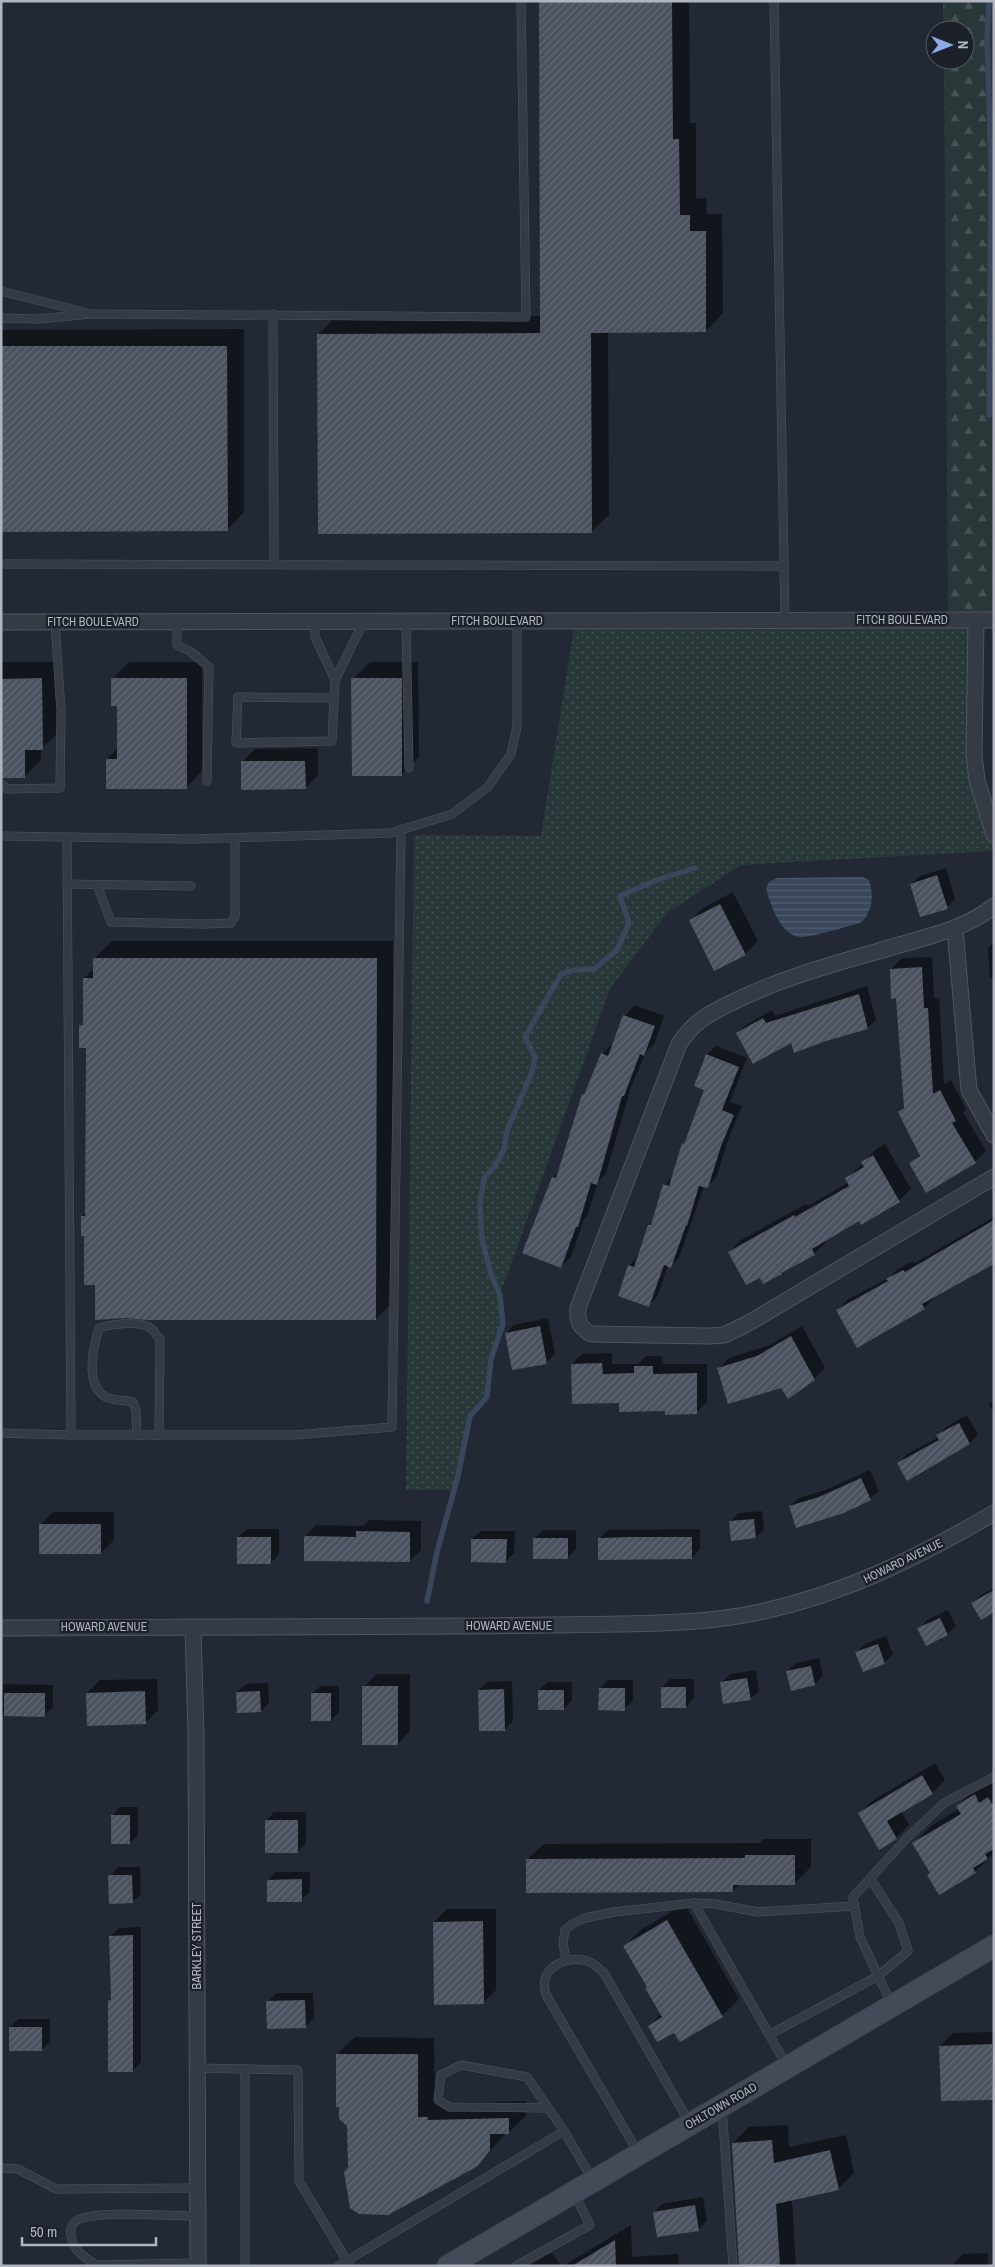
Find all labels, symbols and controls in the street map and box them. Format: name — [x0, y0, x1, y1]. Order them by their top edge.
north arrow — [925, 20, 975, 70]
text: N — [954, 41, 972, 49]
street label: FITCH BOULEVARD — [856, 612, 948, 628]
street label: FITCH BOULEVARD — [451, 613, 543, 629]
street label: FITCH BOULEVARD — [47, 614, 139, 630]
street label: HOWARD AVENUE — [861, 1535, 945, 1587]
street label: HOWARD AVENUE — [466, 1618, 552, 1634]
street label: HOWARD AVENUE — [61, 1619, 147, 1635]
street label: BARKLEY STREET — [189, 1903, 205, 1989]
street label: OHLTOWN ROAD — [682, 2079, 760, 2133]
scale bar — [22, 2214, 156, 2246]
text: 50 m — [30, 2221, 57, 2242]

